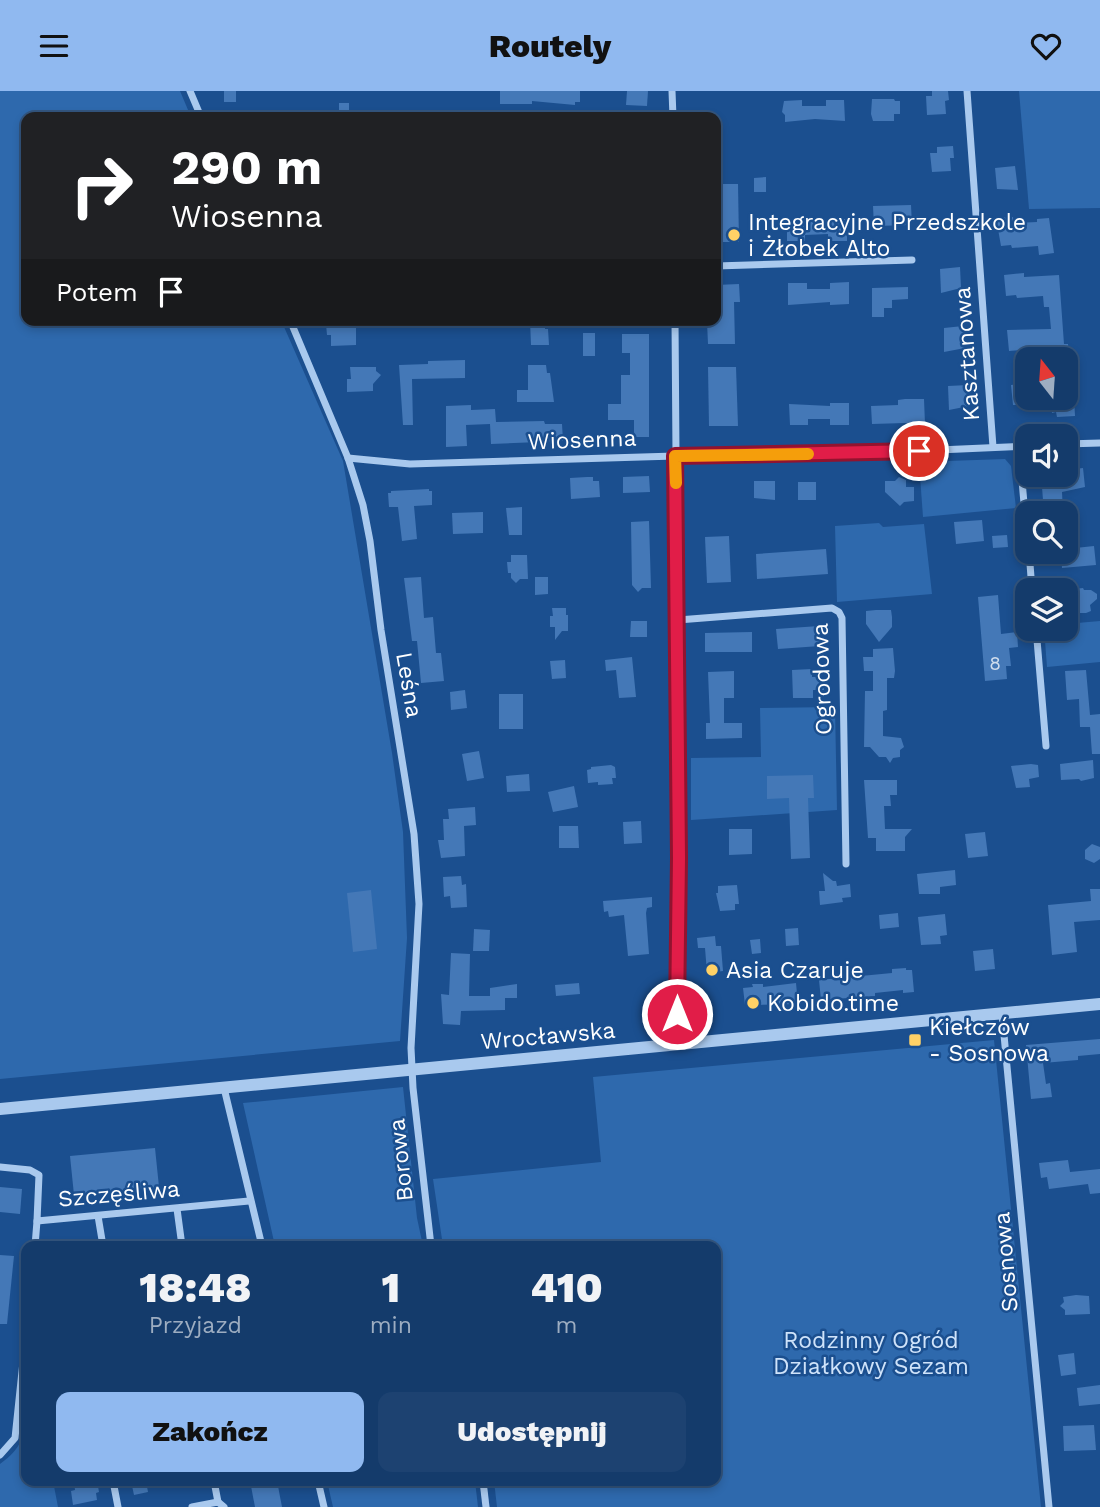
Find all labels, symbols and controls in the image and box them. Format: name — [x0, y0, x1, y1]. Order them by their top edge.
icon: menu — [35, 27, 73, 65]
text: Routely — [489, 27, 611, 65]
icon: heart — [1027, 27, 1065, 65]
text: 290 m — [171, 138, 322, 196]
icon: right — [56, 140, 147, 231]
text: Wiosenna — [171, 197, 323, 235]
place label: Integracyjne Przedszkole i Żłobek Alto — [748, 209, 1026, 262]
marker: Integracyjne Przedszkole i Żłobek Alto — [726, 227, 742, 243]
icon: arrive — [152, 273, 190, 311]
text: Potem — [56, 277, 138, 307]
street label: Kasztanowa — [949, 286, 985, 422]
north arrow — [1015, 347, 1078, 409]
map controls — [1015, 347, 1078, 641]
pin — [889, 421, 949, 481]
button: sound — [1015, 424, 1078, 487]
street label: Wiosenna — [527, 425, 637, 455]
icon: arrive — [900, 432, 938, 470]
button: search — [1015, 501, 1078, 564]
button: layers — [1015, 578, 1078, 641]
street label: Ogrodowa — [807, 623, 837, 735]
street label: Leśna — [390, 650, 428, 720]
house number: 8 — [989, 652, 1001, 675]
place label: Asia Czaruje — [726, 957, 864, 984]
marker: Asia Czaruje — [704, 962, 720, 978]
position arrow — [640, 977, 714, 1051]
place label: Kobido.time — [767, 990, 899, 1017]
marker: Kobido.time — [745, 995, 761, 1011]
place label: Kiełczów - Sosnowa — [929, 1014, 1049, 1067]
street label: Wrocławska — [479, 1017, 617, 1055]
marker: Kiełczów - Sosnowa — [907, 1032, 923, 1048]
street label: Borowa — [383, 1117, 419, 1203]
street label: Szczęśliwa — [57, 1175, 181, 1213]
street label: Sosnowa — [988, 1211, 1024, 1313]
text: 18:48 — [139, 1263, 251, 1312]
text: 1 — [381, 1263, 400, 1312]
text: 410 — [530, 1263, 603, 1312]
text: Przyjazd — [149, 1312, 242, 1339]
text: min — [370, 1312, 412, 1339]
text: m — [555, 1312, 577, 1339]
park label: Rodzinny Ogród Działkowy Sezam — [773, 1327, 969, 1380]
button: Zakończ — [56, 1392, 364, 1472]
button: Udostępnij — [378, 1392, 686, 1472]

